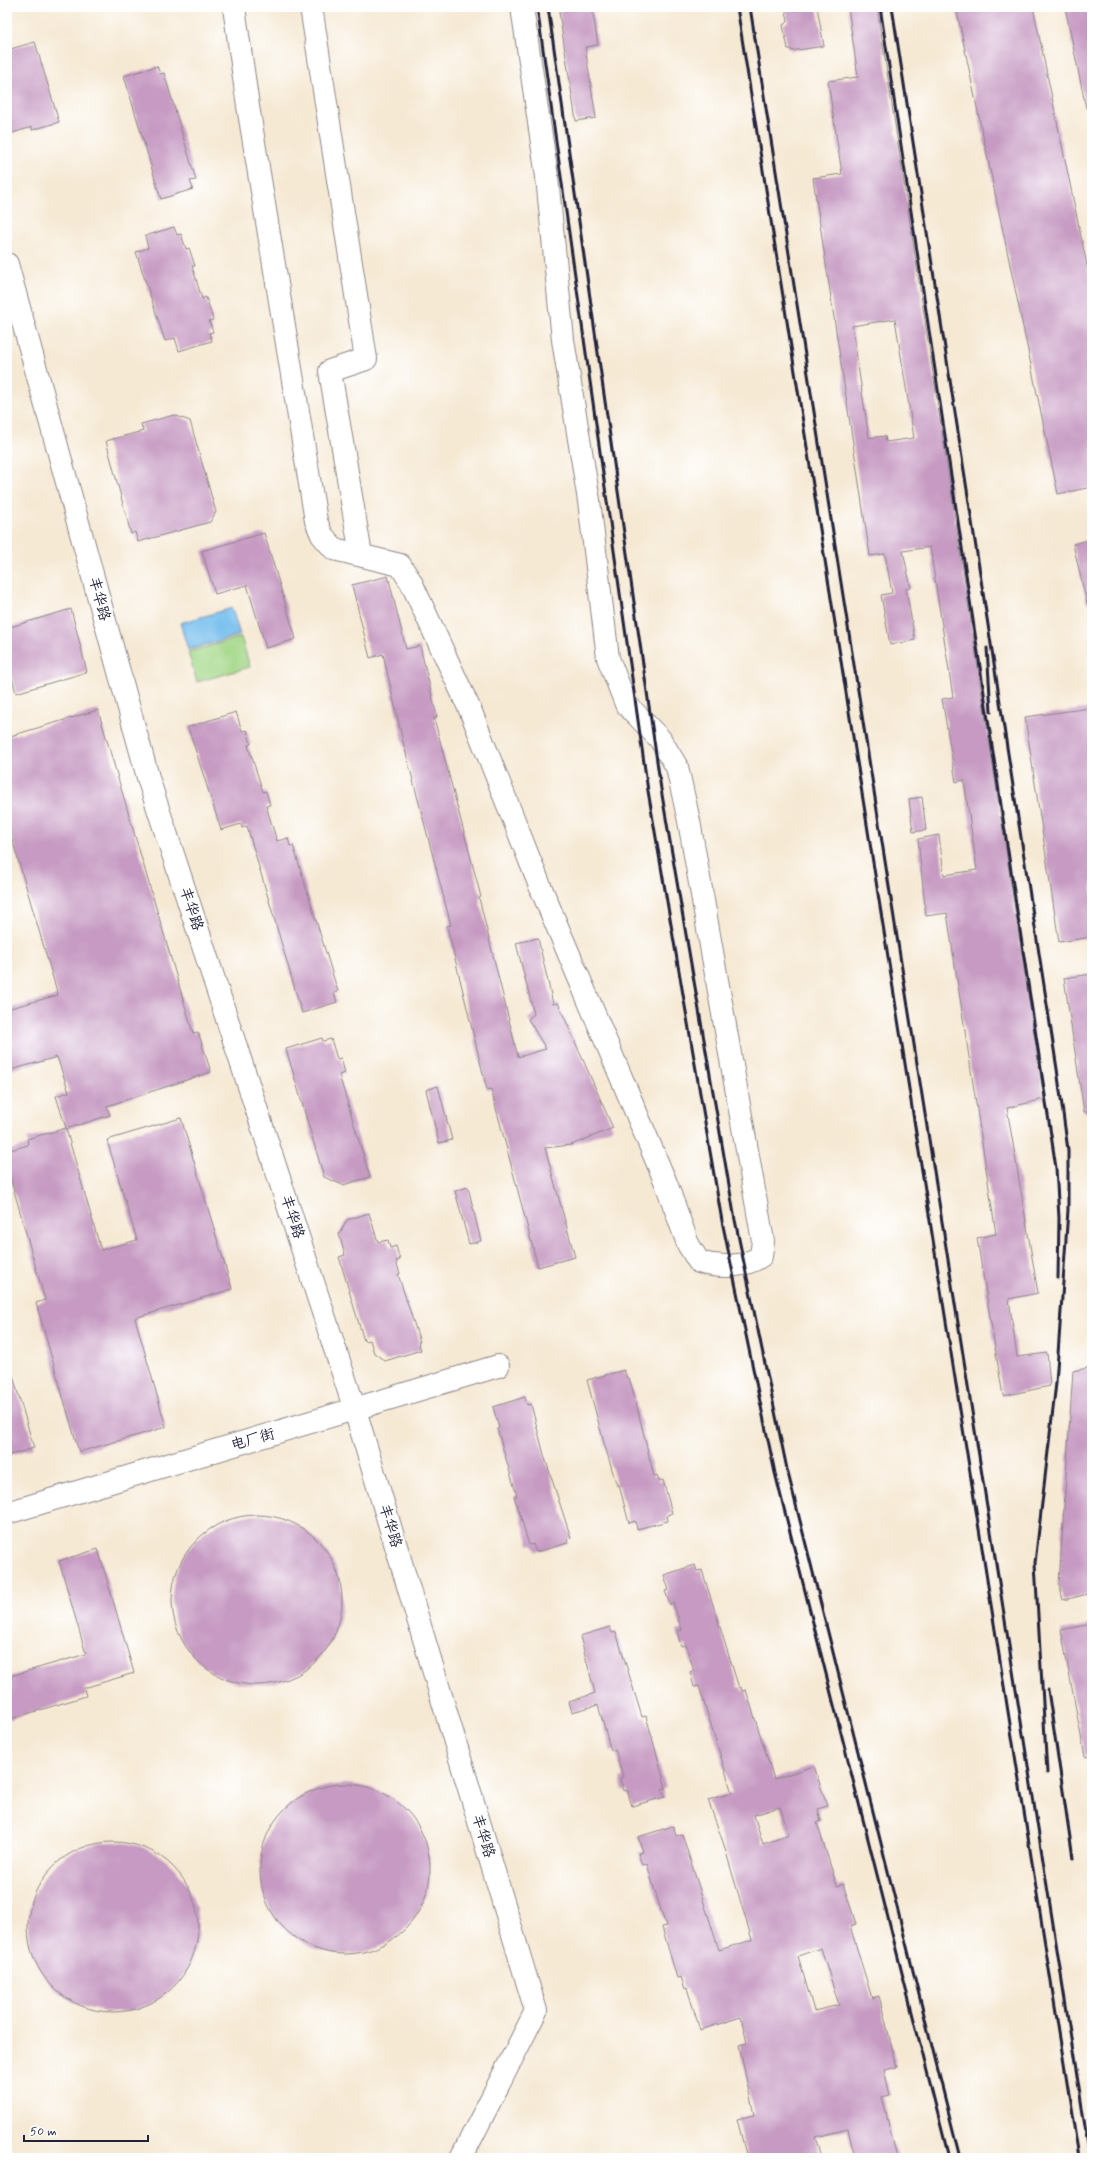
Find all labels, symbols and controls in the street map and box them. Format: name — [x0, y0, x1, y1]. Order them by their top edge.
street label: 丰华路 — [84, 575, 114, 623]
street label: 丰华路 — [175, 885, 207, 933]
street label: 丰华路 — [276, 1193, 308, 1241]
street label: 电厂街 — [229, 1424, 277, 1456]
street label: 丰华路 — [374, 1502, 406, 1550]
street label: 丰华路 — [467, 1812, 499, 1860]
scale bar — [24, 2117, 148, 2143]
text: 50 m — [30, 2124, 57, 2140]

